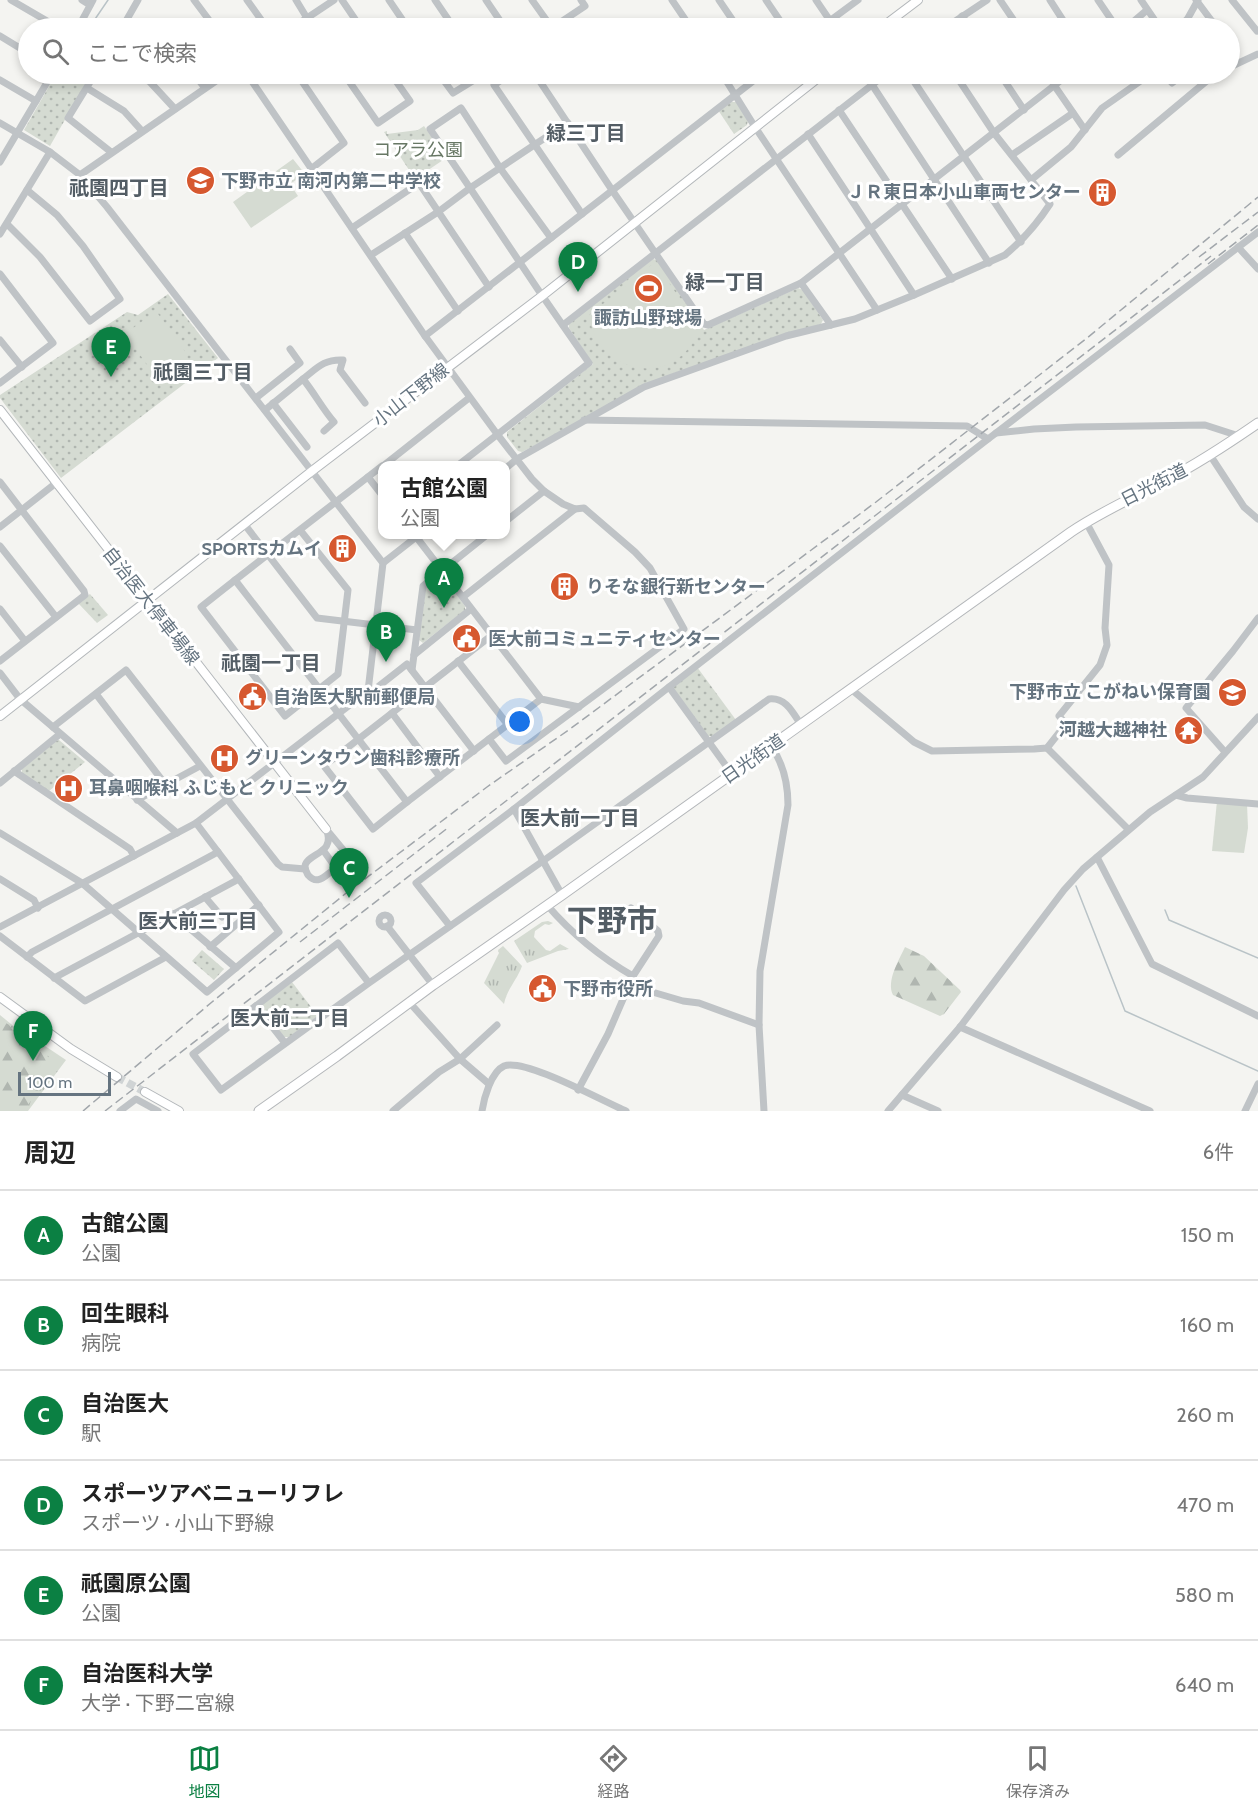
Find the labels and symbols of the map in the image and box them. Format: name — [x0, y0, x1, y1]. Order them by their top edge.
district label: 緑三丁目 — [546, 121, 626, 145]
park label: コアラ公園 — [373, 139, 463, 161]
school or university icon: 下野市立 南河内第二中学校 — [184, 165, 216, 197]
place label: 下野市立 南河内第二中学校 — [221, 170, 441, 192]
district label: 祇園四丁目 — [69, 176, 169, 200]
building icon: ＪＲ東日本小山車両センター — [1086, 176, 1118, 208]
place label: ＪＲ東日本小山車両センター — [847, 181, 1081, 203]
pin: D — [558, 242, 598, 292]
district label: 緑一丁目 — [685, 270, 765, 294]
sports icon: 諏訪山野球場 — [632, 273, 664, 305]
place label: 諏訪山野球場 — [594, 307, 702, 329]
pin: E — [92, 328, 130, 377]
street label: 小山下野線 — [369, 359, 453, 431]
district label: 祇園三丁目 — [153, 360, 253, 384]
street label: 日光街道 — [1117, 459, 1191, 511]
building icon: SPORTSカムイ — [327, 533, 359, 565]
place label: SPORTSカムイ — [202, 538, 322, 560]
street label: 自治医大停車場線 — [98, 542, 204, 670]
pin: A — [424, 558, 464, 608]
building icon: りそな銀行新センター — [549, 571, 581, 603]
place label: りそな銀行新センター — [586, 576, 766, 598]
pin: B — [366, 612, 406, 662]
public building icon: 医大前コミュニティセンター — [451, 623, 483, 655]
place label: 医大前コミュニティセンター — [488, 628, 721, 650]
district label: 祇園一丁目 — [221, 651, 321, 675]
school or university icon: 下野市立 こがねい保育園 — [1216, 676, 1248, 708]
public building icon: 自治医大駅前郵便局 — [236, 681, 268, 713]
place label: 下野市立 こがねい保育園 — [1009, 681, 1211, 703]
place label: 自治医大駅前郵便局 — [273, 686, 435, 708]
your location — [505, 707, 534, 736]
temple icon: 河越大越神社 — [1172, 714, 1204, 746]
place label: 河越大越神社 — [1059, 719, 1167, 741]
street label: 日光街道 — [717, 729, 789, 789]
hospital icon: グリーンタウン歯科診療所 — [208, 742, 240, 774]
place label: グリーンタウン歯科診療所 — [245, 747, 460, 769]
hospital icon: 耳鼻咽喉科 ふじもと クリニック — [52, 772, 84, 804]
place label: 耳鼻咽喉科 ふじもと クリニック — [89, 777, 349, 799]
district label: 医大前一丁目 — [520, 806, 640, 830]
pin: C — [330, 848, 368, 898]
district label: 下野市 — [567, 902, 657, 939]
district label: 医大前三丁目 — [138, 909, 258, 933]
public building icon: 下野市役所 — [526, 973, 558, 1005]
place label: 下野市役所 — [563, 978, 653, 1000]
district label: 医大前二丁目 — [230, 1006, 350, 1030]
pin: F — [14, 1012, 52, 1061]
scale bar — [18, 1069, 111, 1096]

